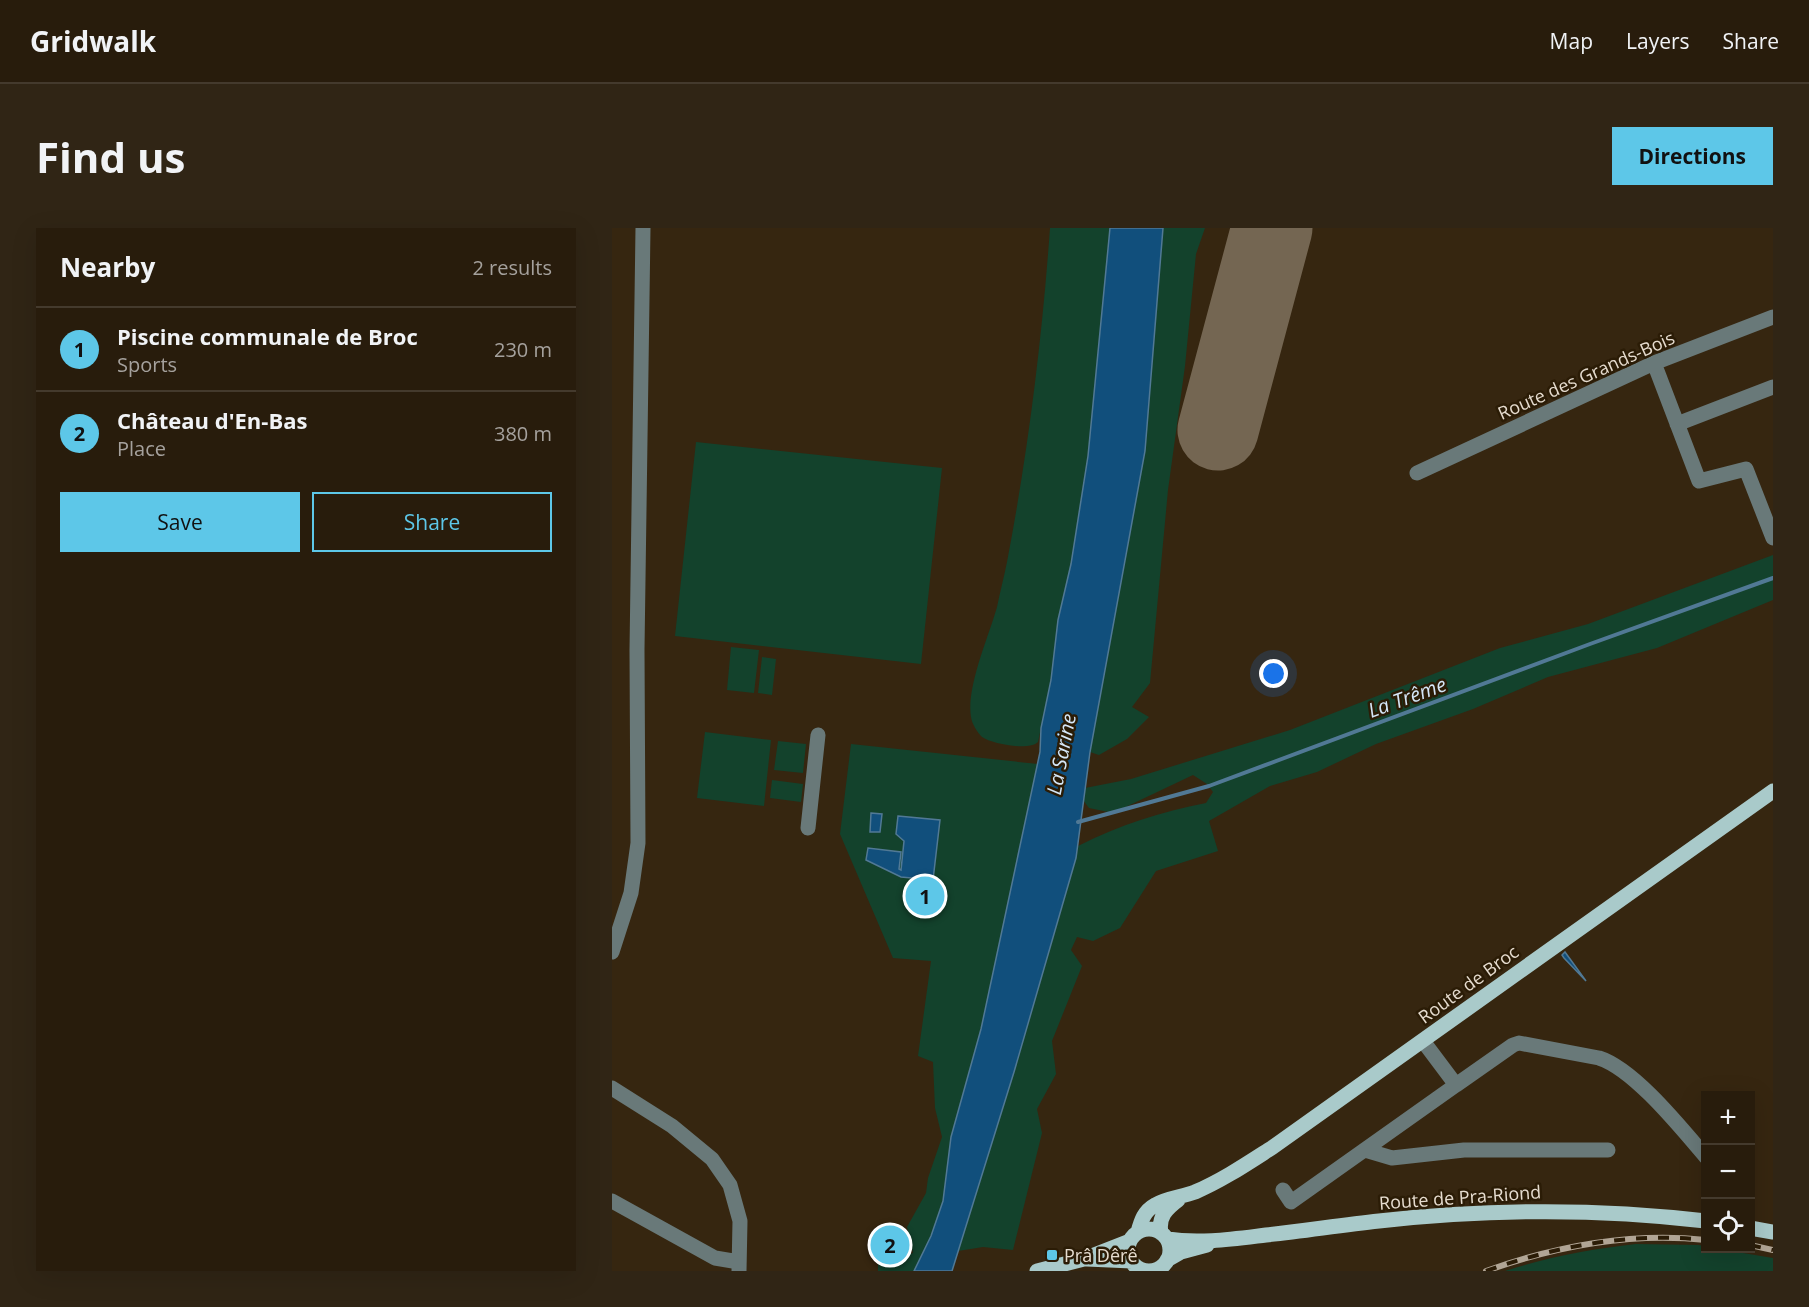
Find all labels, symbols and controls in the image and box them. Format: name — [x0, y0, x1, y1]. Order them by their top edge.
text: Gridwalk — [30, 22, 156, 60]
text: Map — [1550, 27, 1593, 55]
text: Layers — [1626, 27, 1690, 55]
text: Share — [1723, 27, 1779, 55]
button: Directions — [1612, 127, 1773, 185]
text: Find us — [36, 128, 185, 185]
text: Nearby — [60, 249, 155, 285]
text: 2 results — [472, 254, 552, 281]
text: Piscine communale de Broc — [117, 321, 418, 351]
street label: Route des Grands-Bois — [1494, 325, 1678, 425]
text: 1 — [74, 336, 85, 363]
text: 230 m — [494, 336, 552, 363]
text: Sports — [117, 351, 177, 378]
text: Château d'En-Bas — [117, 405, 307, 435]
text: 2 — [74, 420, 85, 447]
text: 380 m — [494, 420, 552, 447]
text: Place — [117, 435, 166, 462]
button: Save — [60, 492, 300, 552]
button: Share — [312, 492, 552, 552]
your location — [1259, 659, 1288, 688]
water label: La Trême — [1364, 670, 1450, 724]
water label: La Sarine — [1040, 711, 1082, 797]
pin: 1 — [906, 874, 944, 918]
street label: Route de Broc — [1413, 939, 1523, 1029]
map controls — [1701, 1091, 1755, 1253]
button: + — [1701, 1091, 1755, 1145]
button: − — [1701, 1145, 1755, 1199]
street label: Route de Pra-Riond — [1378, 1179, 1542, 1215]
button: locate — [1701, 1199, 1755, 1253]
pin: 2 — [870, 1222, 910, 1268]
place label: Prâ Dêrê — [1064, 1243, 1138, 1267]
marker: Prâ Dêrê — [1045, 1248, 1059, 1262]

